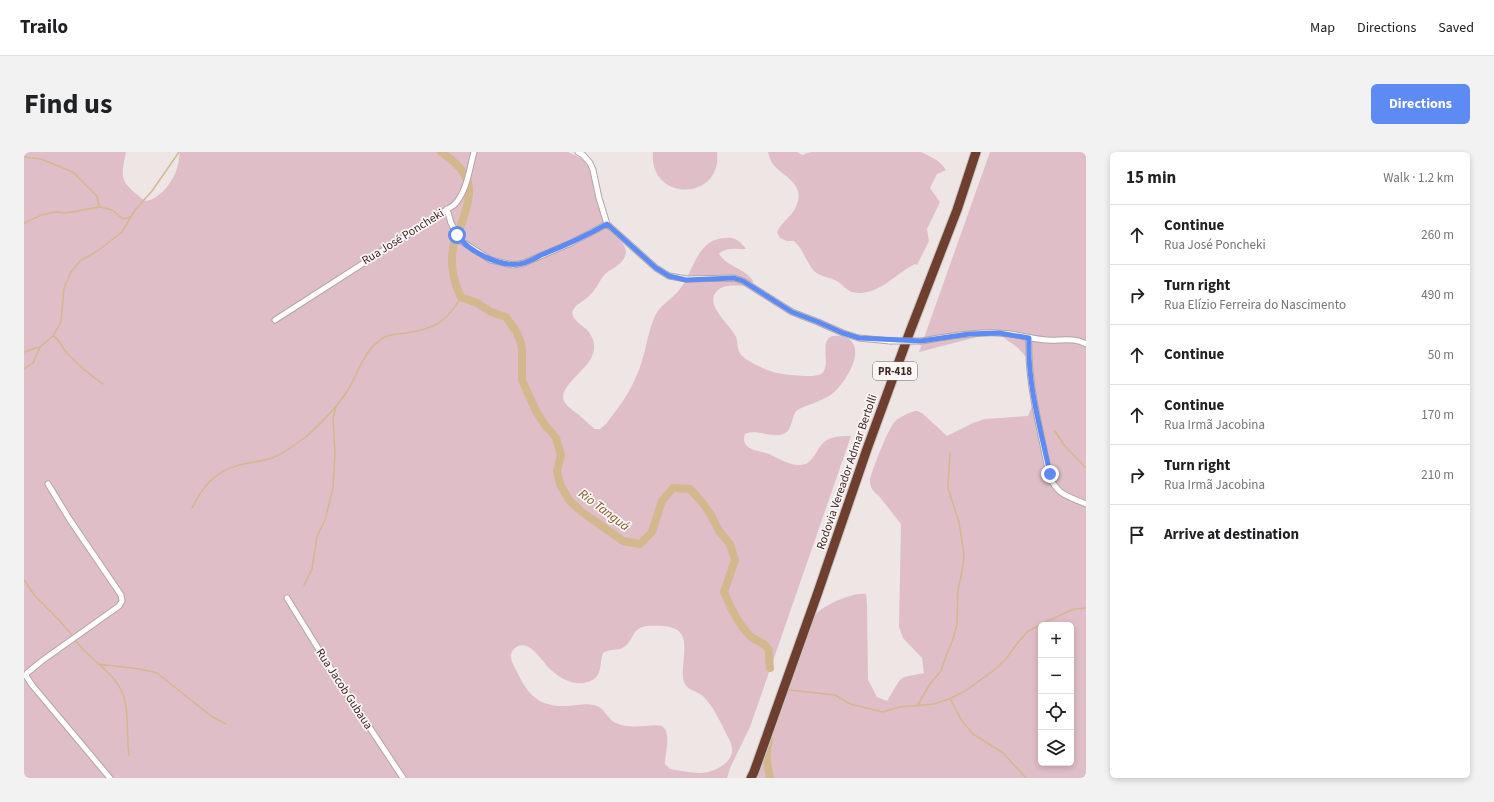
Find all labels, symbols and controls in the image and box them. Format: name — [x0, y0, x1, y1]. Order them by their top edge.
text: Trailo — [20, 14, 68, 41]
text: Map — [1310, 18, 1335, 38]
text: Directions — [1357, 18, 1416, 38]
text: Saved — [1438, 18, 1474, 38]
text: Find us — [24, 84, 112, 124]
button: Directions — [1371, 84, 1470, 124]
text: 15 min — [1126, 166, 1176, 190]
text: Walk · 1.2 km — [1383, 169, 1454, 187]
street label: Rua José Poncheki — [359, 205, 447, 269]
text: Continue — [1164, 215, 1224, 236]
icon: ahead — [1126, 224, 1148, 246]
route start — [448, 226, 466, 244]
text: 260 m — [1421, 226, 1454, 244]
text: Rua José Poncheki — [1164, 236, 1266, 254]
text: Turn right — [1164, 275, 1230, 296]
icon: right — [1126, 284, 1148, 306]
text: 490 m — [1421, 286, 1454, 304]
text: Rua Elízio Ferreira do Nascimento — [1164, 296, 1346, 314]
icon: ahead — [1126, 344, 1148, 366]
text: Continue — [1164, 344, 1224, 365]
text: 50 m — [1428, 346, 1454, 364]
road number: PR-418 — [873, 362, 917, 380]
street label: Rodovia Vereador Admar Bertolli — [812, 392, 882, 552]
text: Continue — [1164, 395, 1224, 416]
icon: ahead — [1126, 404, 1148, 426]
text: 170 m — [1421, 406, 1454, 424]
text: Rua Irmã Jacobina — [1164, 416, 1265, 434]
text: Turn right — [1164, 455, 1230, 476]
icon: right — [1126, 464, 1148, 486]
route end — [1041, 465, 1059, 483]
text: 210 m — [1421, 466, 1454, 484]
text: Rua Irmã Jacobina — [1164, 476, 1265, 494]
water label: Rio Tanguá — [575, 485, 633, 535]
icon: arrive — [1126, 524, 1148, 546]
text: Arrive at destination — [1164, 524, 1299, 545]
map controls — [1038, 622, 1074, 766]
button: + — [1038, 622, 1074, 658]
street label: Rua Jacob Gubaua — [311, 645, 377, 733]
button: − — [1038, 658, 1074, 694]
button: locate — [1038, 694, 1074, 730]
button: layers — [1038, 730, 1074, 766]

